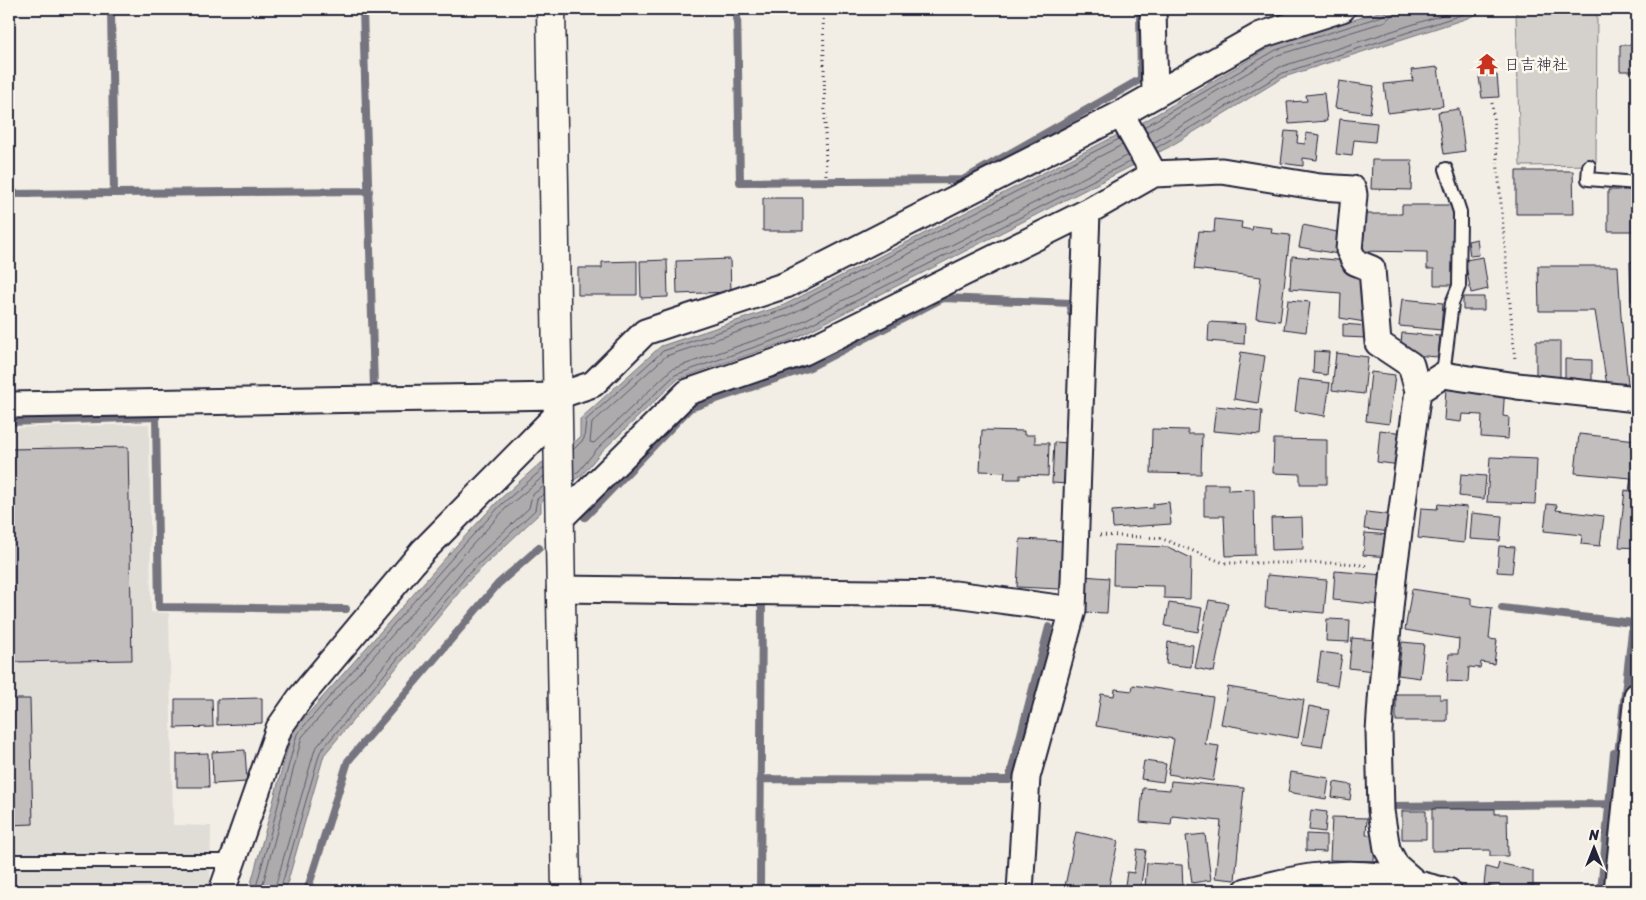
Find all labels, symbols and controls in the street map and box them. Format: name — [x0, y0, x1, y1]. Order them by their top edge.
place label: 日吉神社 — [1504, 50, 1568, 79]
temple icon: 日吉神社 — [1474, 51, 1500, 77]
north arrow — [1568, 822, 1618, 872]
text: N — [1588, 823, 1599, 848]

